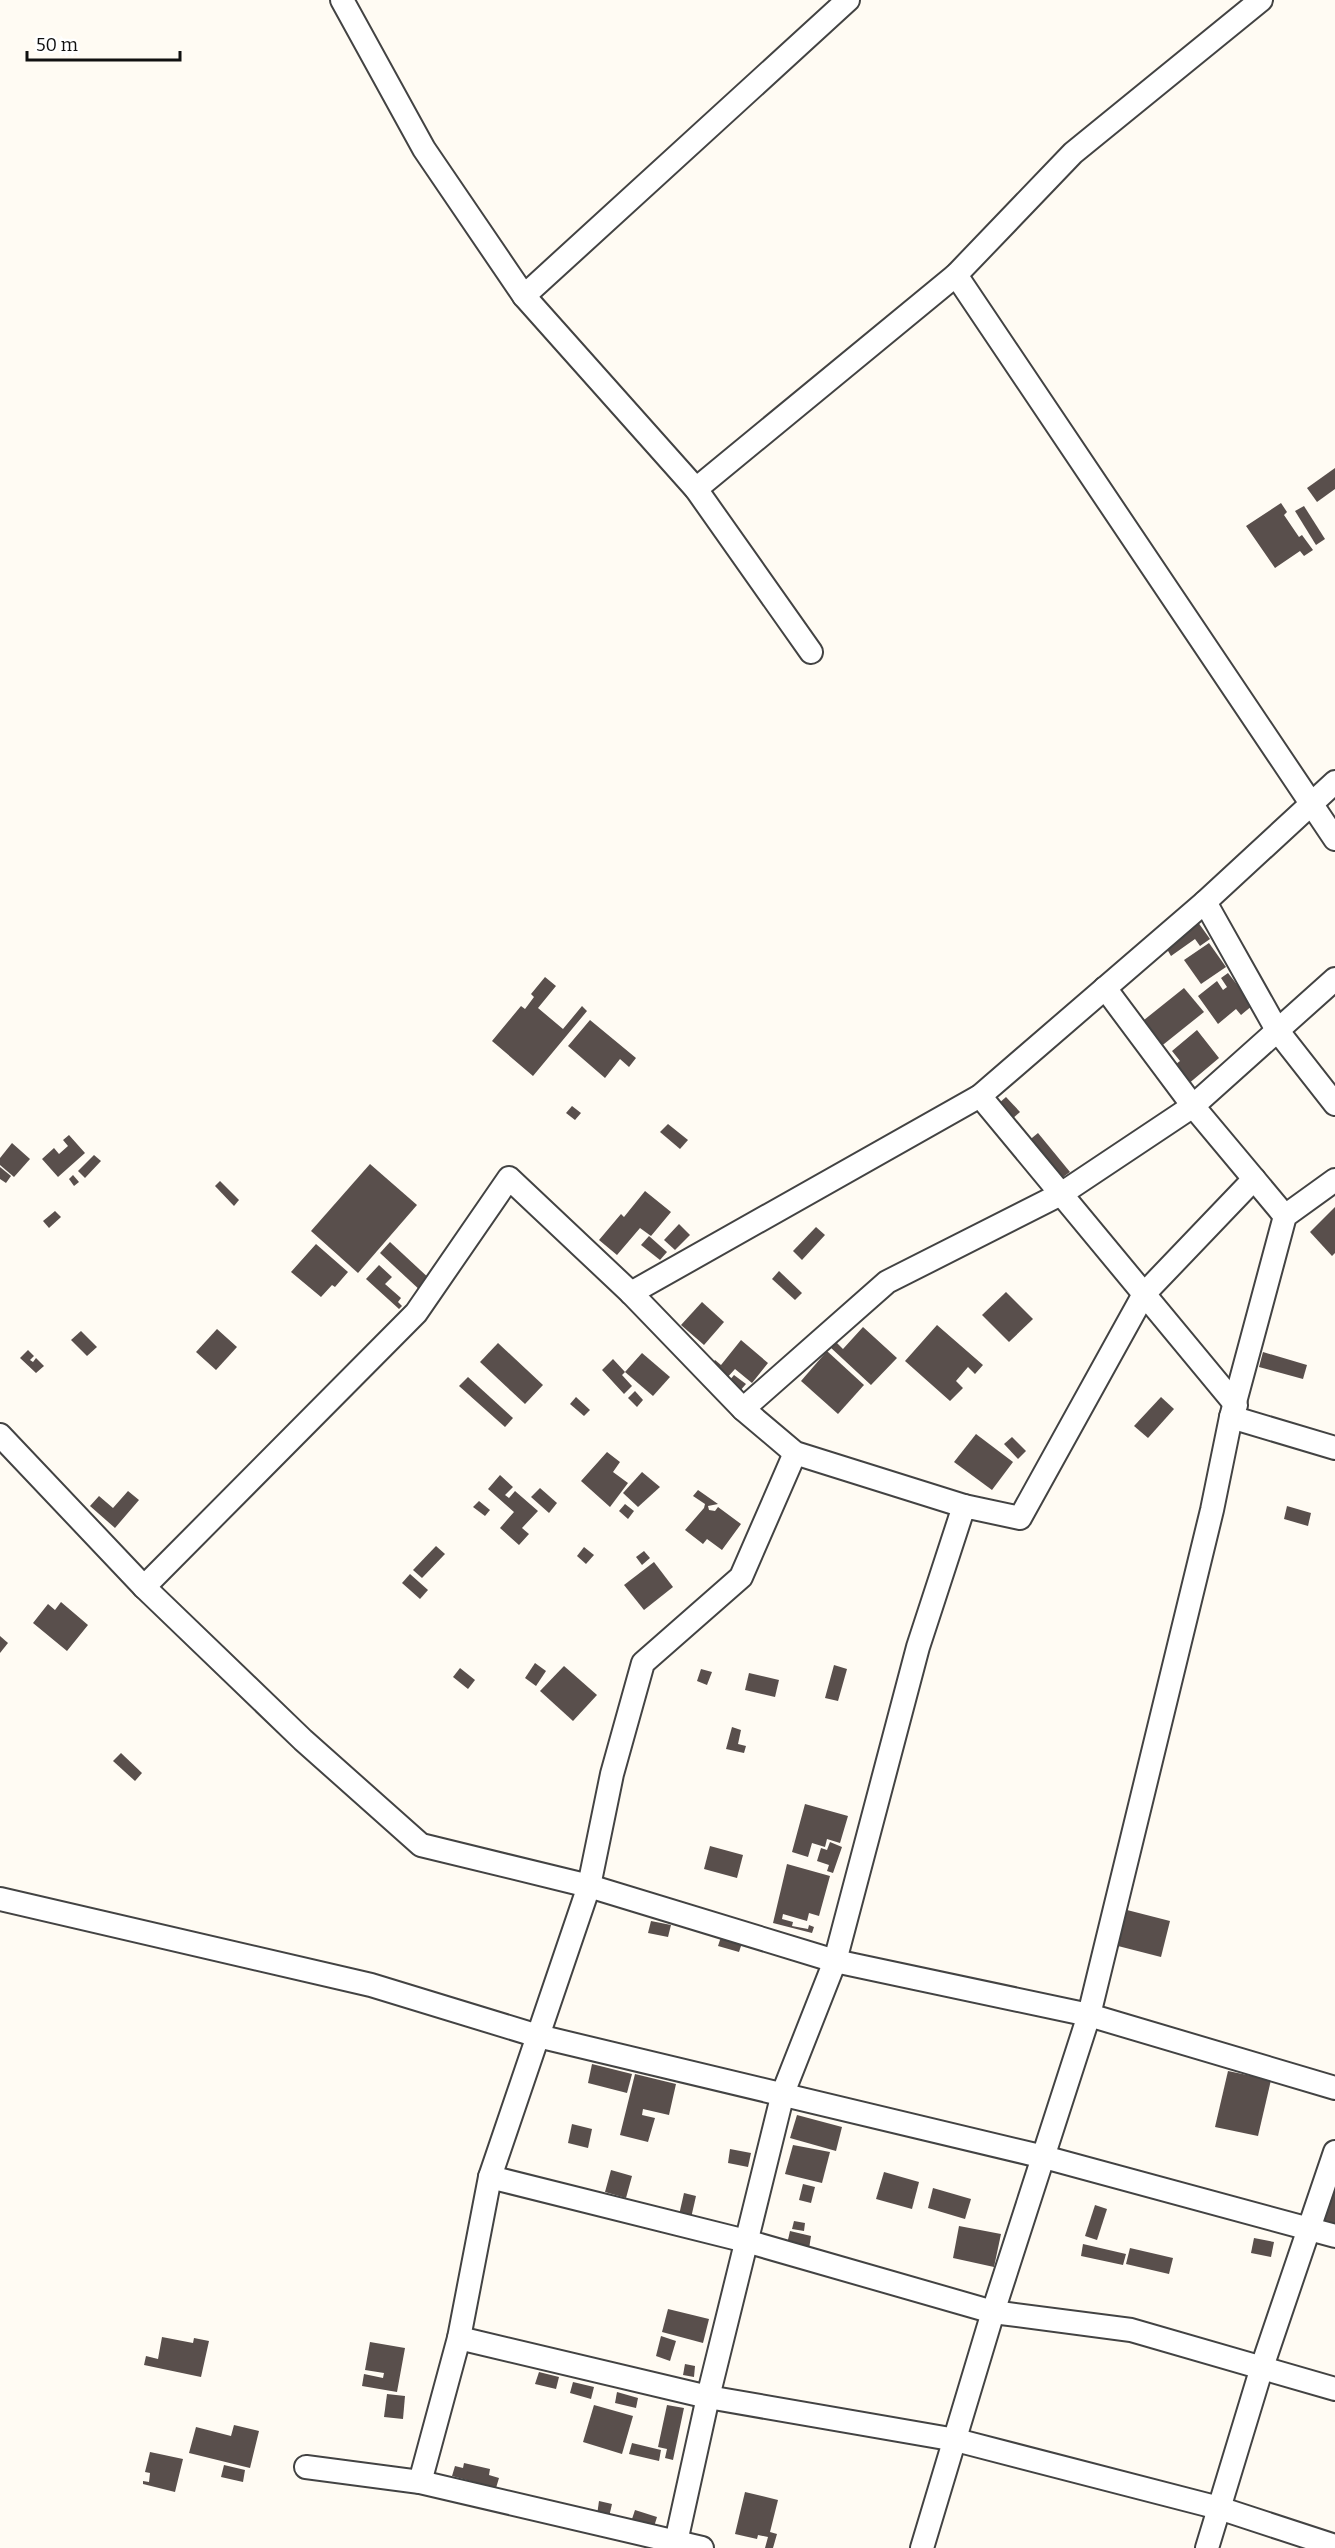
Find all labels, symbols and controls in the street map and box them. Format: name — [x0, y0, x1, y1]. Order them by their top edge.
scale bar — [27, 24, 180, 62]
text: 50 m — [36, 34, 78, 56]

